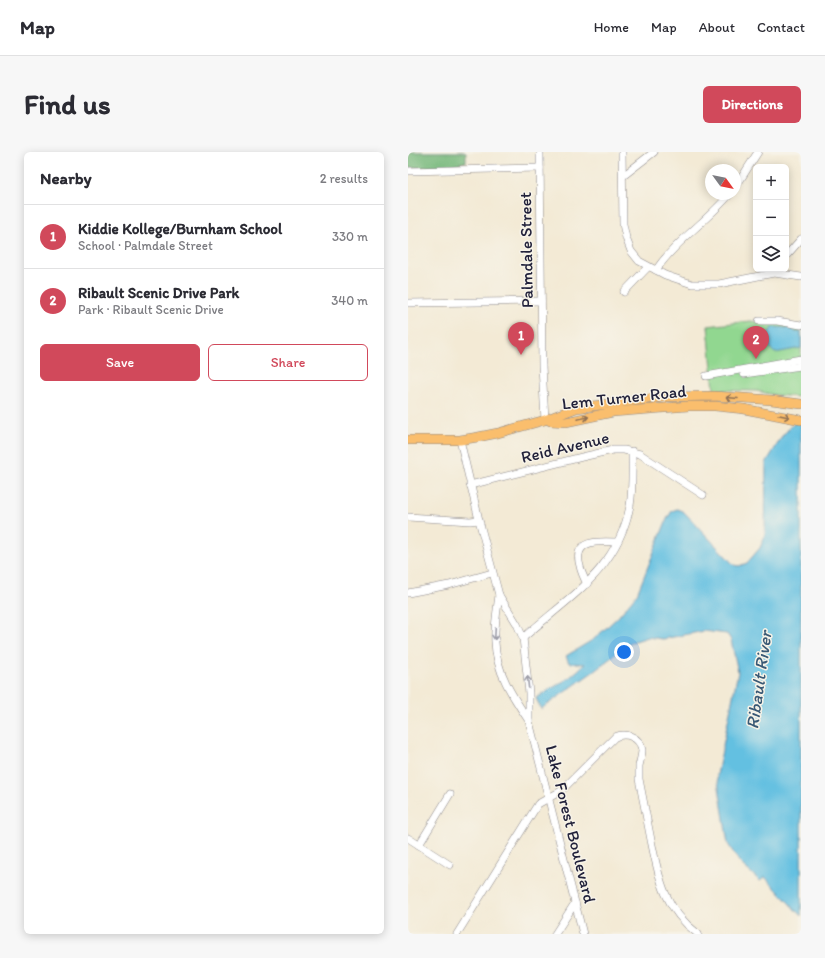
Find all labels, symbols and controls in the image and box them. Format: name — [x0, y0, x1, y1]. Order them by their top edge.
text: Map — [20, 16, 55, 39]
text: Home — [594, 19, 629, 36]
text: Map — [651, 19, 677, 36]
text: About — [699, 19, 735, 36]
text: Contact — [757, 19, 805, 36]
button: Directions — [703, 86, 801, 123]
text: Find us — [24, 87, 111, 121]
north arrow — [705, 164, 741, 200]
map controls — [753, 164, 789, 272]
button: + — [753, 164, 789, 200]
text: Nearby — [40, 168, 92, 188]
text: 2 results — [320, 171, 368, 186]
street label: Palmdale Street — [515, 192, 537, 308]
button: − — [753, 200, 789, 236]
text: Kiddie Kollege/Burnham School — [78, 220, 282, 238]
text: 1 — [50, 229, 56, 244]
text: 330 m — [332, 229, 368, 244]
button: layers — [753, 236, 789, 272]
text: School · Palmdale Street — [78, 238, 213, 253]
text: Ribault Scenic Drive Park — [78, 284, 239, 302]
text: 2 — [50, 293, 56, 308]
text: 340 m — [331, 293, 368, 308]
text: Park · Ribault Scenic Drive — [78, 302, 224, 317]
pin: 1 — [508, 322, 534, 355]
pin: 2 — [743, 326, 769, 359]
button: Save — [40, 344, 200, 381]
button: Share — [208, 344, 368, 381]
street label: Lem Turner Road — [561, 381, 687, 413]
one-way arrow — [726, 394, 739, 401]
one-way arrow — [576, 413, 589, 421]
one-way arrow — [777, 413, 790, 421]
street label: Reid Avenue — [519, 427, 611, 467]
one-way arrow — [491, 627, 499, 640]
water label: Ribault River — [741, 627, 777, 730]
your location — [614, 642, 634, 662]
one-way arrow — [524, 676, 531, 689]
street label: Lake Forest Boulevard — [542, 743, 600, 905]

